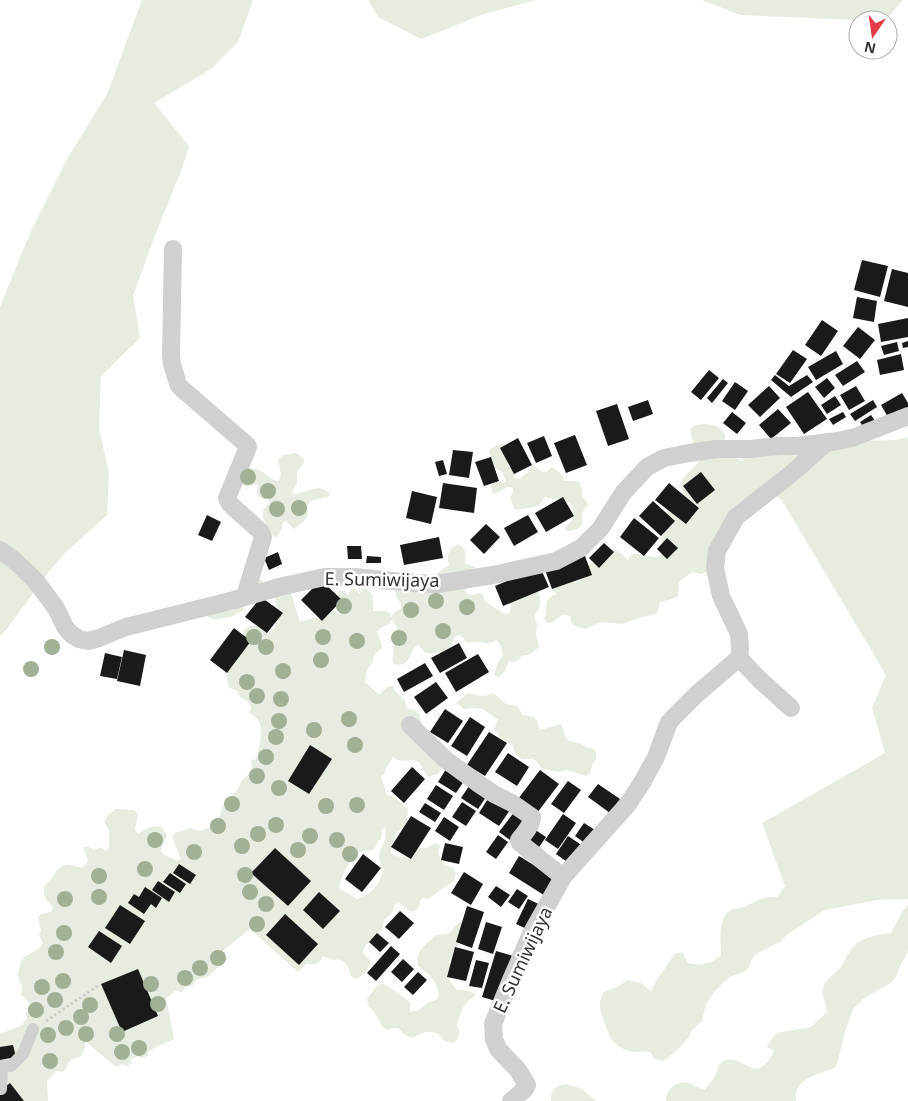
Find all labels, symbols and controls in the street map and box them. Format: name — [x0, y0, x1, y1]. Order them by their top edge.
north arrow — [848, 10, 898, 60]
text: N — [862, 38, 878, 59]
street label: E. Sumiwijaya — [324, 566, 440, 592]
street label: E. Sumiwijaya — [487, 902, 557, 1017]

